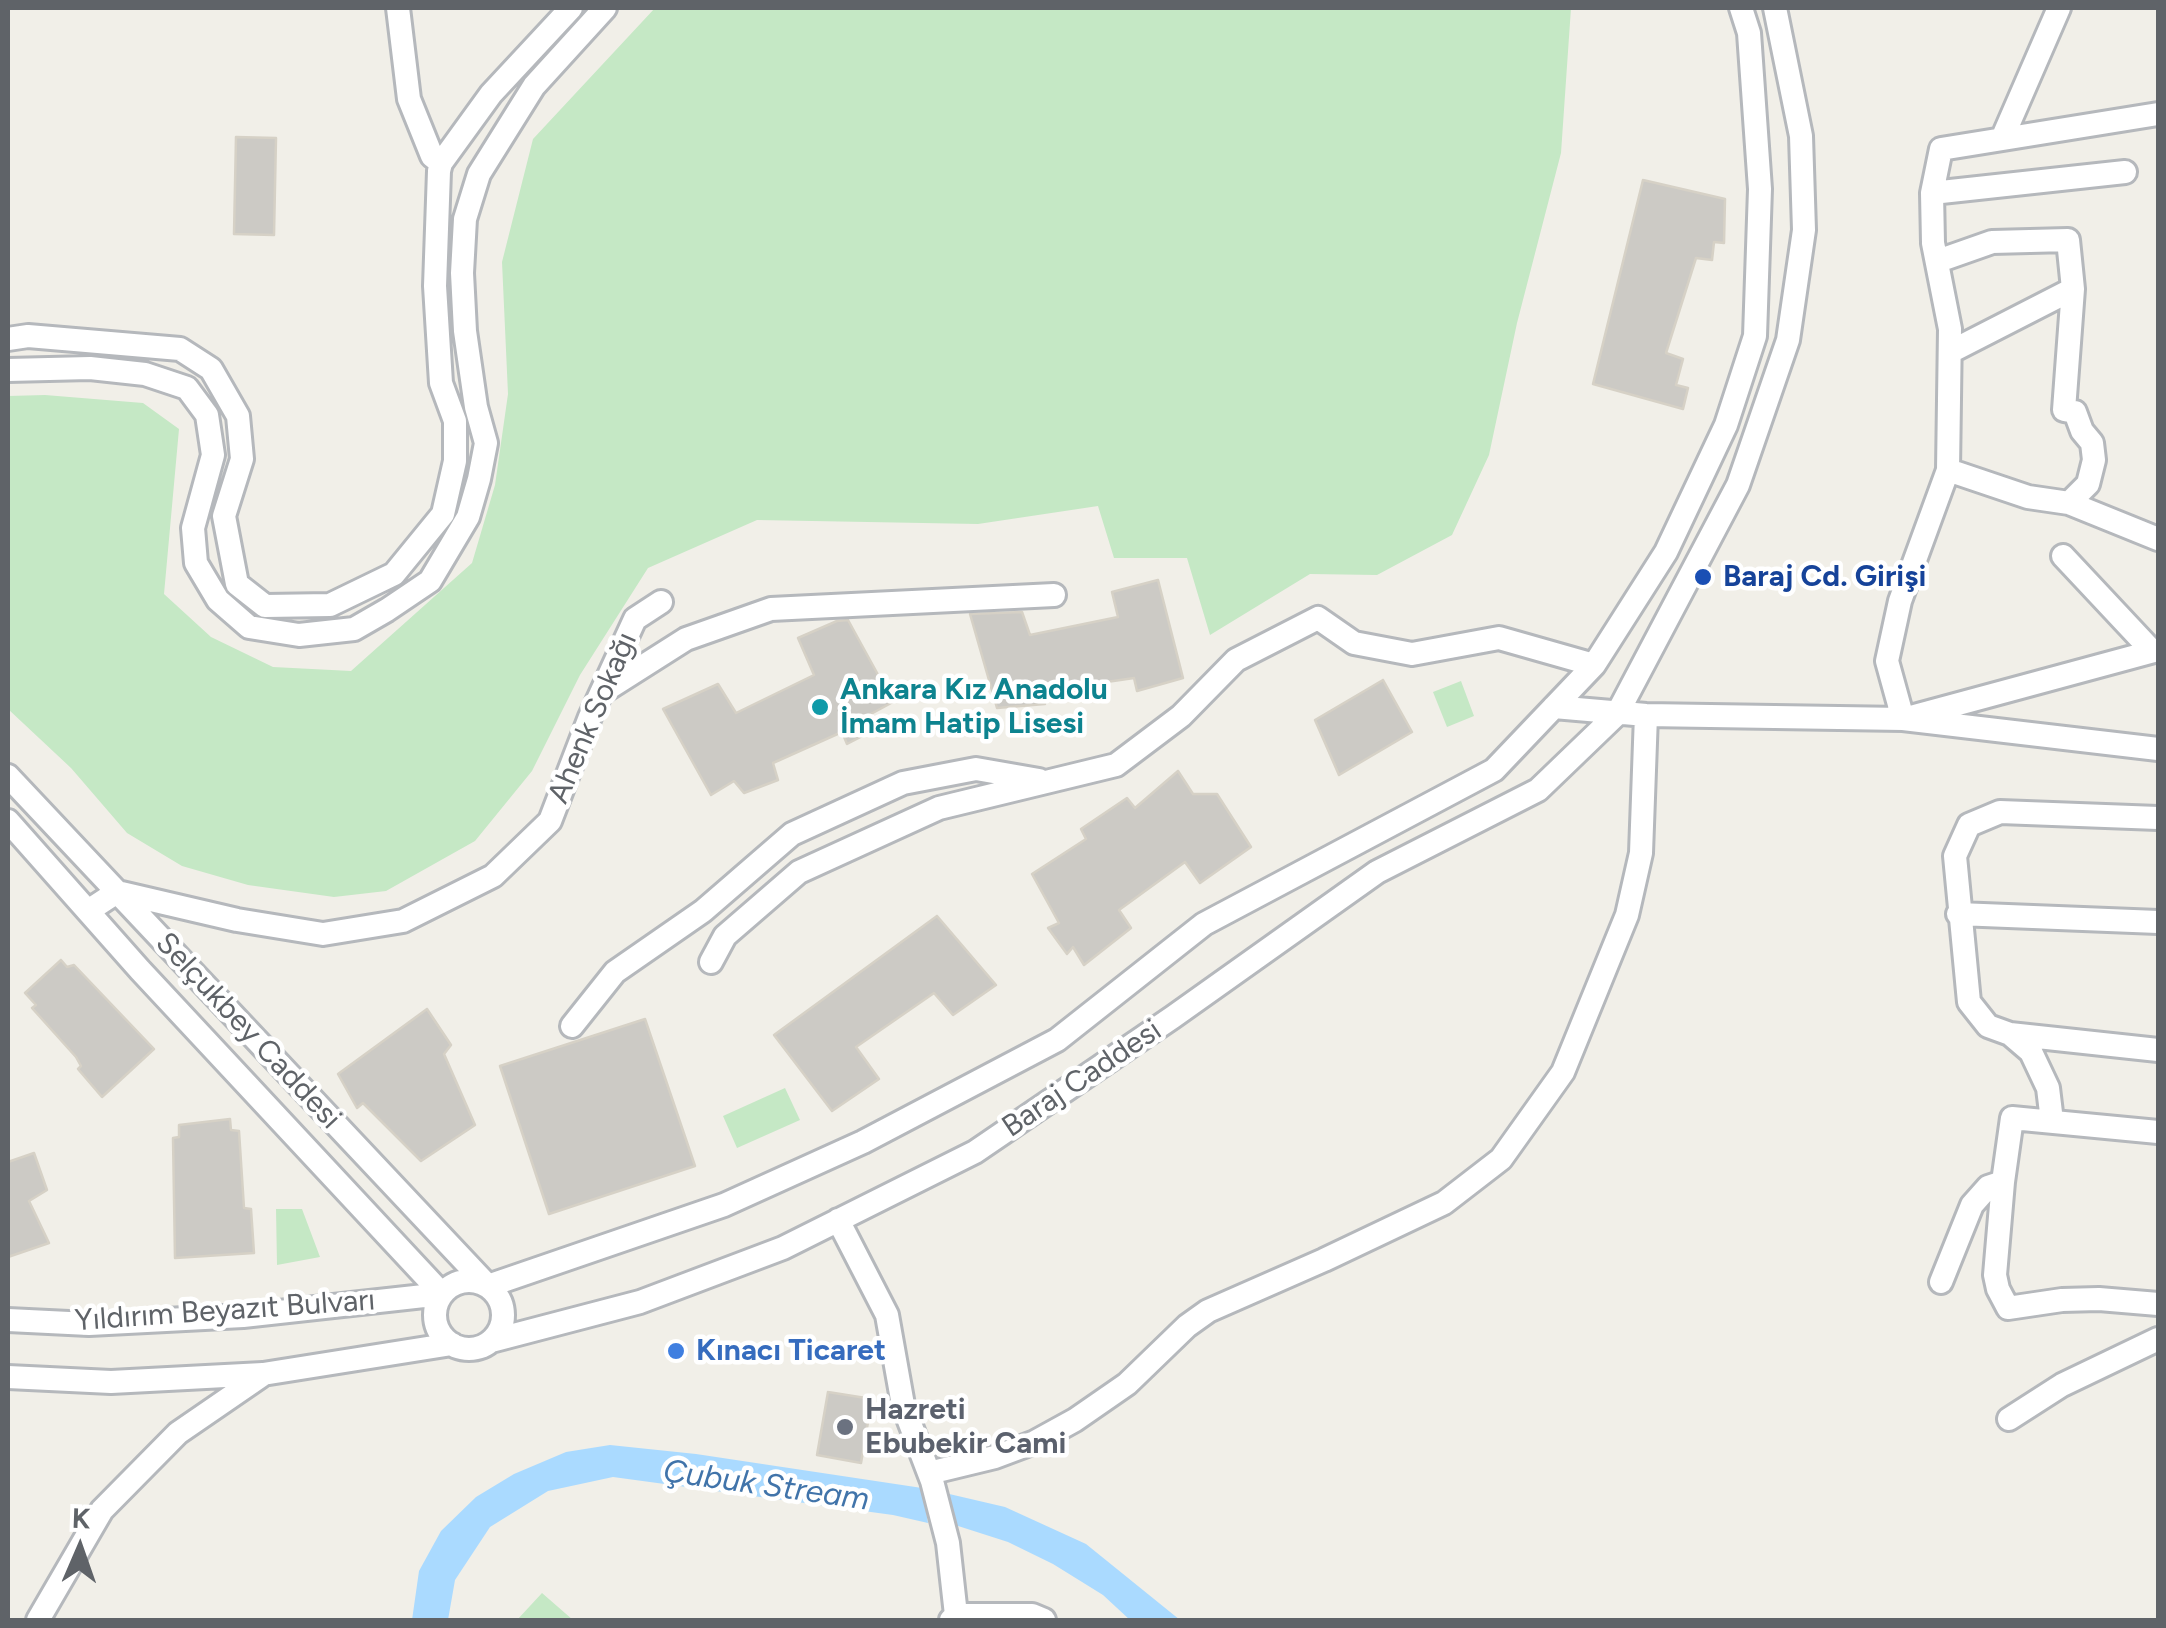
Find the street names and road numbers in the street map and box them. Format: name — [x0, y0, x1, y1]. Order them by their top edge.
street label: Ahenk Sokağı — [541, 627, 645, 809]
street label: Selçukbey Caddesi — [148, 925, 348, 1137]
street label: Baraj Caddesi — [996, 1013, 1168, 1145]
street label: Yıldırım Beyazıt Bulvarı — [74, 1283, 376, 1339]

